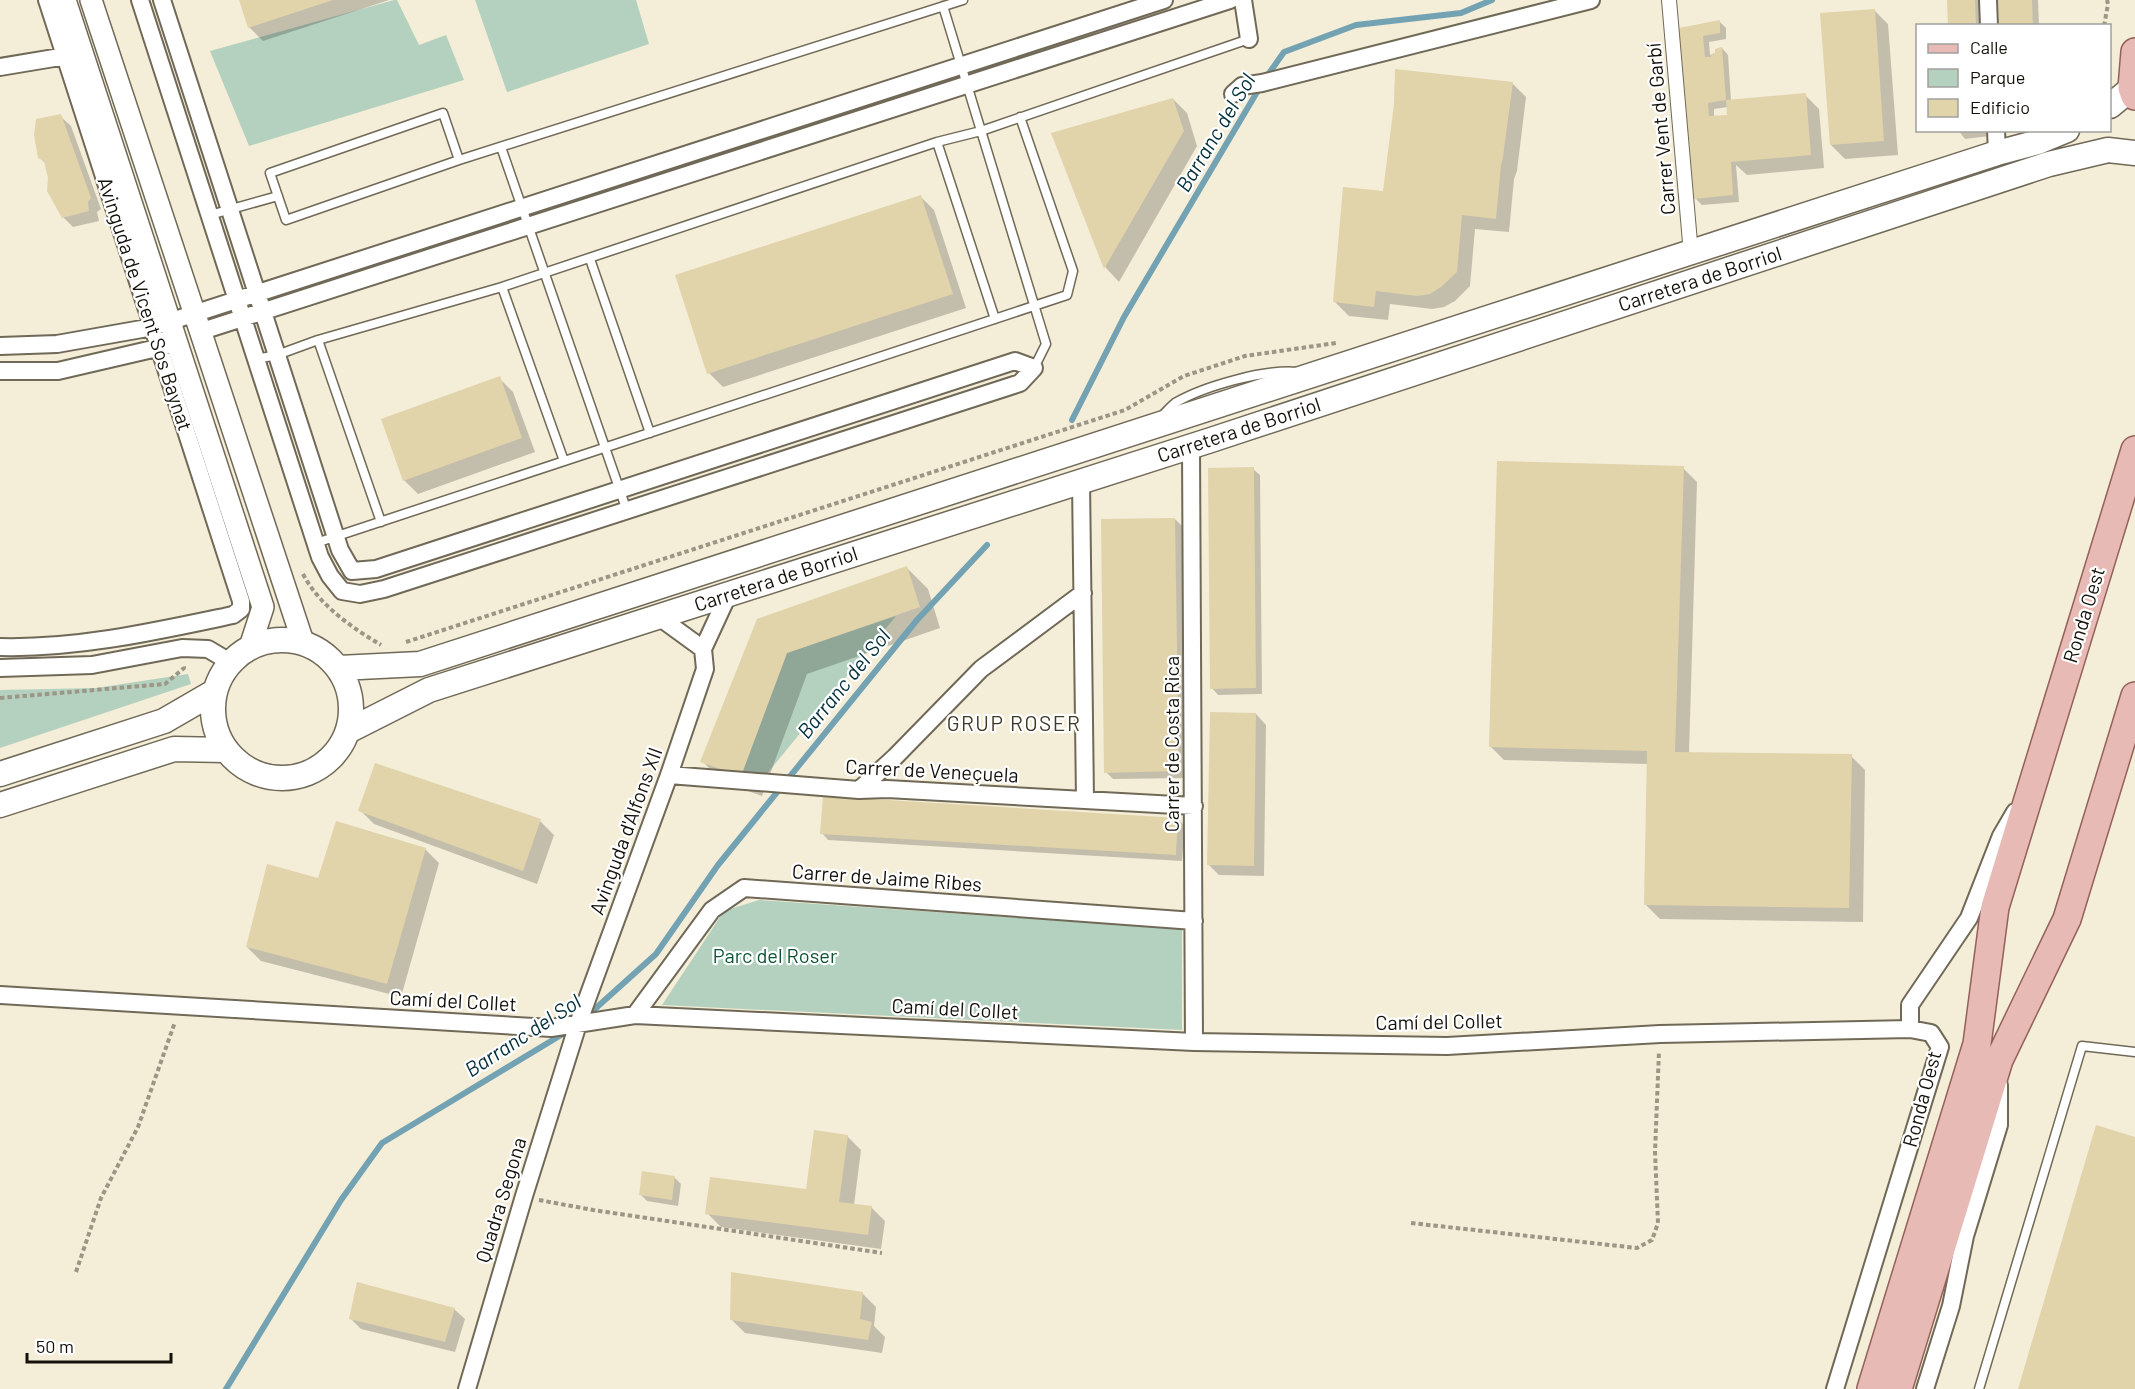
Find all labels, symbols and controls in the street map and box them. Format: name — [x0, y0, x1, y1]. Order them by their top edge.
legend — [1916, 24, 2111, 132]
text: Calle — [1970, 36, 2008, 58]
street label: Carrer Vent de Garbí — [1641, 42, 1679, 216]
text: Parque — [1970, 66, 2025, 88]
water label: Barranc del Sol — [1170, 68, 1260, 196]
text: Edificio — [1970, 96, 2030, 118]
street label: Avinguda de Vicent Sos Baynat — [94, 174, 198, 434]
street label: Carretera de Borriol — [1615, 240, 1784, 316]
street label: Carretera de Borriol — [1154, 391, 1323, 467]
street label: Carretera de Borriol — [691, 540, 860, 616]
street label: Ronda Oest — [2057, 564, 2109, 665]
water label: Barranc del Sol — [791, 623, 895, 743]
street label: Carrer de Costa Rica — [1159, 656, 1183, 832]
district label: GRUP ROSER — [947, 710, 1081, 735]
street label: Avinguda d'Alfons XII — [584, 744, 666, 918]
street label: Carrer de Veneçuela — [845, 753, 1019, 787]
street label: Carrer de Jaime Ribes — [791, 858, 983, 896]
park label: Parc del Roser — [713, 943, 837, 967]
street label: Camí del Collet — [389, 985, 517, 1015]
water label: Barranc del Sol — [460, 988, 585, 1081]
street label: Camí del Collet — [891, 993, 1019, 1023]
street label: Camí del Collet — [1375, 1008, 1503, 1034]
street label: Ronda Oest — [1897, 1048, 1945, 1149]
street label: Quadra Segona — [470, 1134, 530, 1265]
scale bar — [27, 1326, 171, 1364]
text: 50 m — [36, 1335, 74, 1357]

